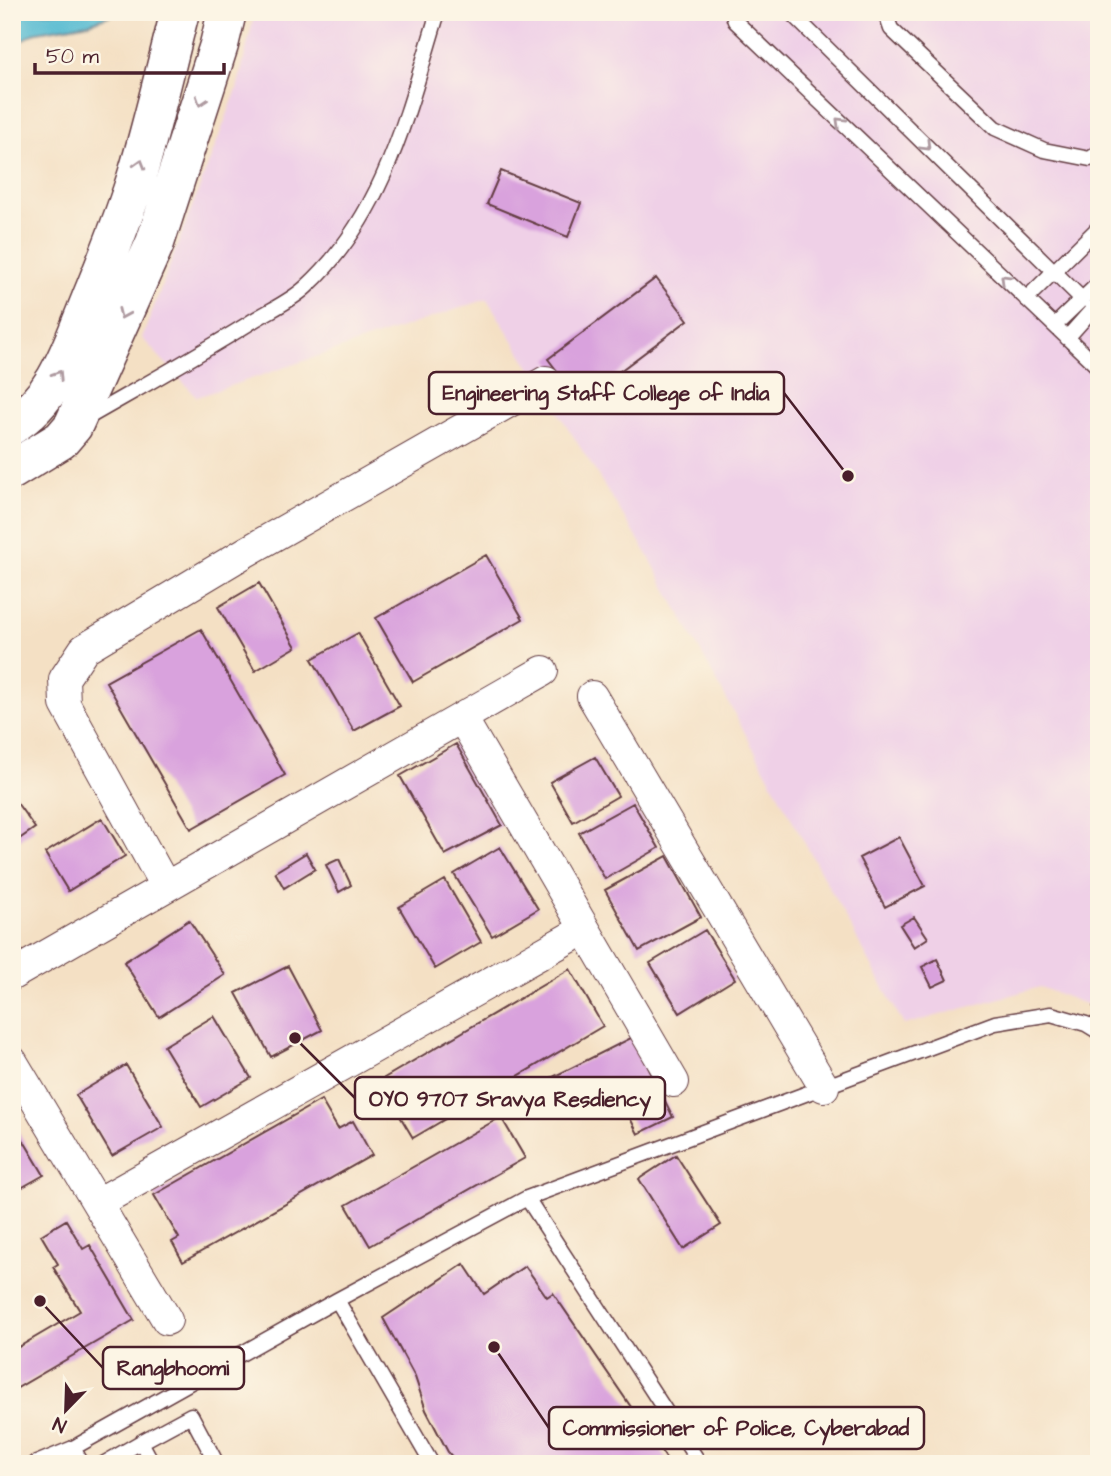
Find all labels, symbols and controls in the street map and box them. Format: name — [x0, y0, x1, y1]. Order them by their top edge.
scale bar — [35, 32, 224, 76]
text: 50 m — [46, 42, 100, 71]
one-way arrow — [195, 94, 209, 107]
one-way arrow — [836, 117, 849, 130]
one-way arrow — [917, 138, 930, 151]
one-way arrow — [132, 158, 146, 170]
one-way arrow — [1000, 274, 1013, 287]
one-way arrow — [117, 307, 131, 320]
one-way arrow — [50, 370, 63, 383]
callout: Engineering Staff College of India — [429, 372, 784, 414]
text: Engineering Staff College of India — [443, 379, 770, 410]
callout: OYO 9707 Sravya Resdiency — [355, 1077, 665, 1119]
text: OYO 9707 Sravya Resdiency — [369, 1085, 651, 1117]
callout: Rangbhoomi — [103, 1347, 244, 1389]
text: Rangbhoomi — [117, 1354, 230, 1385]
north arrow — [32, 1374, 102, 1444]
callout: Commissioner of Police, Cyberabad — [549, 1407, 924, 1449]
text: N — [49, 1409, 71, 1439]
text: Commissioner of Police, Cyberabad — [563, 1414, 910, 1446]

